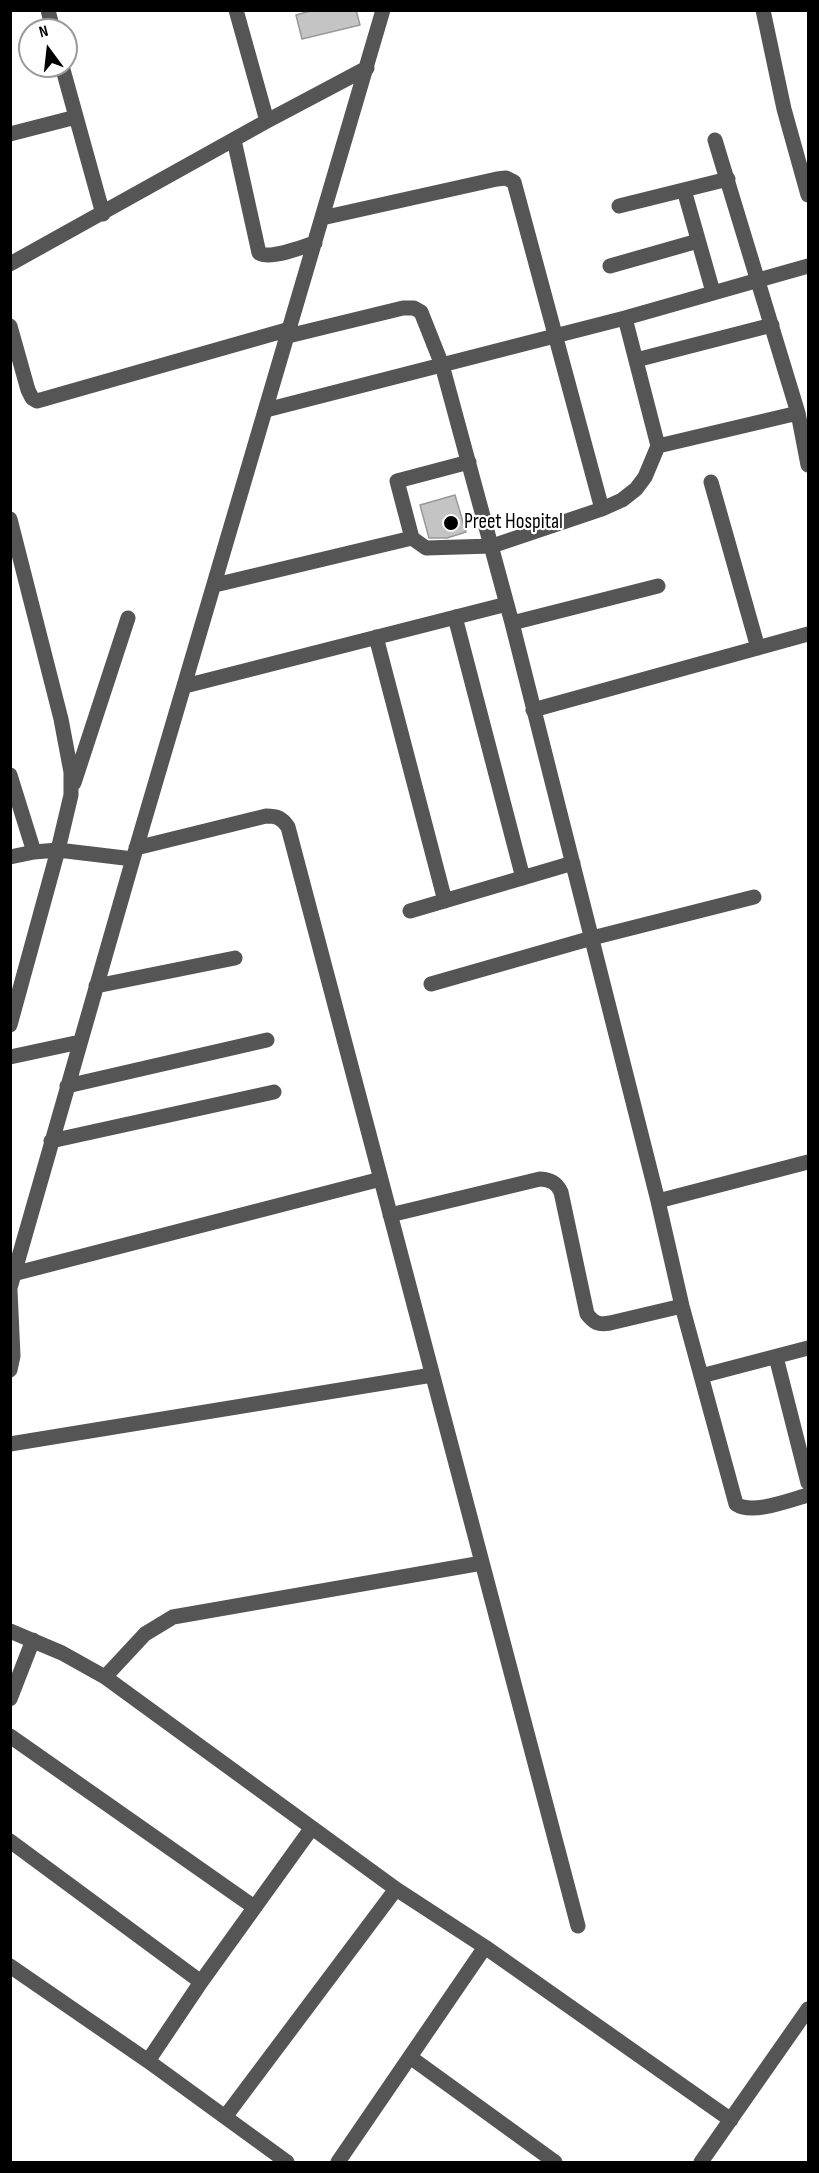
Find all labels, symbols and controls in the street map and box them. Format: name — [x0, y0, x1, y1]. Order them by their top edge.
north arrow — [18, 18, 78, 78]
text: N — [37, 22, 50, 42]
place label: Preet Hospital — [464, 510, 563, 536]
marker: Preet Hospital — [442, 514, 460, 532]

